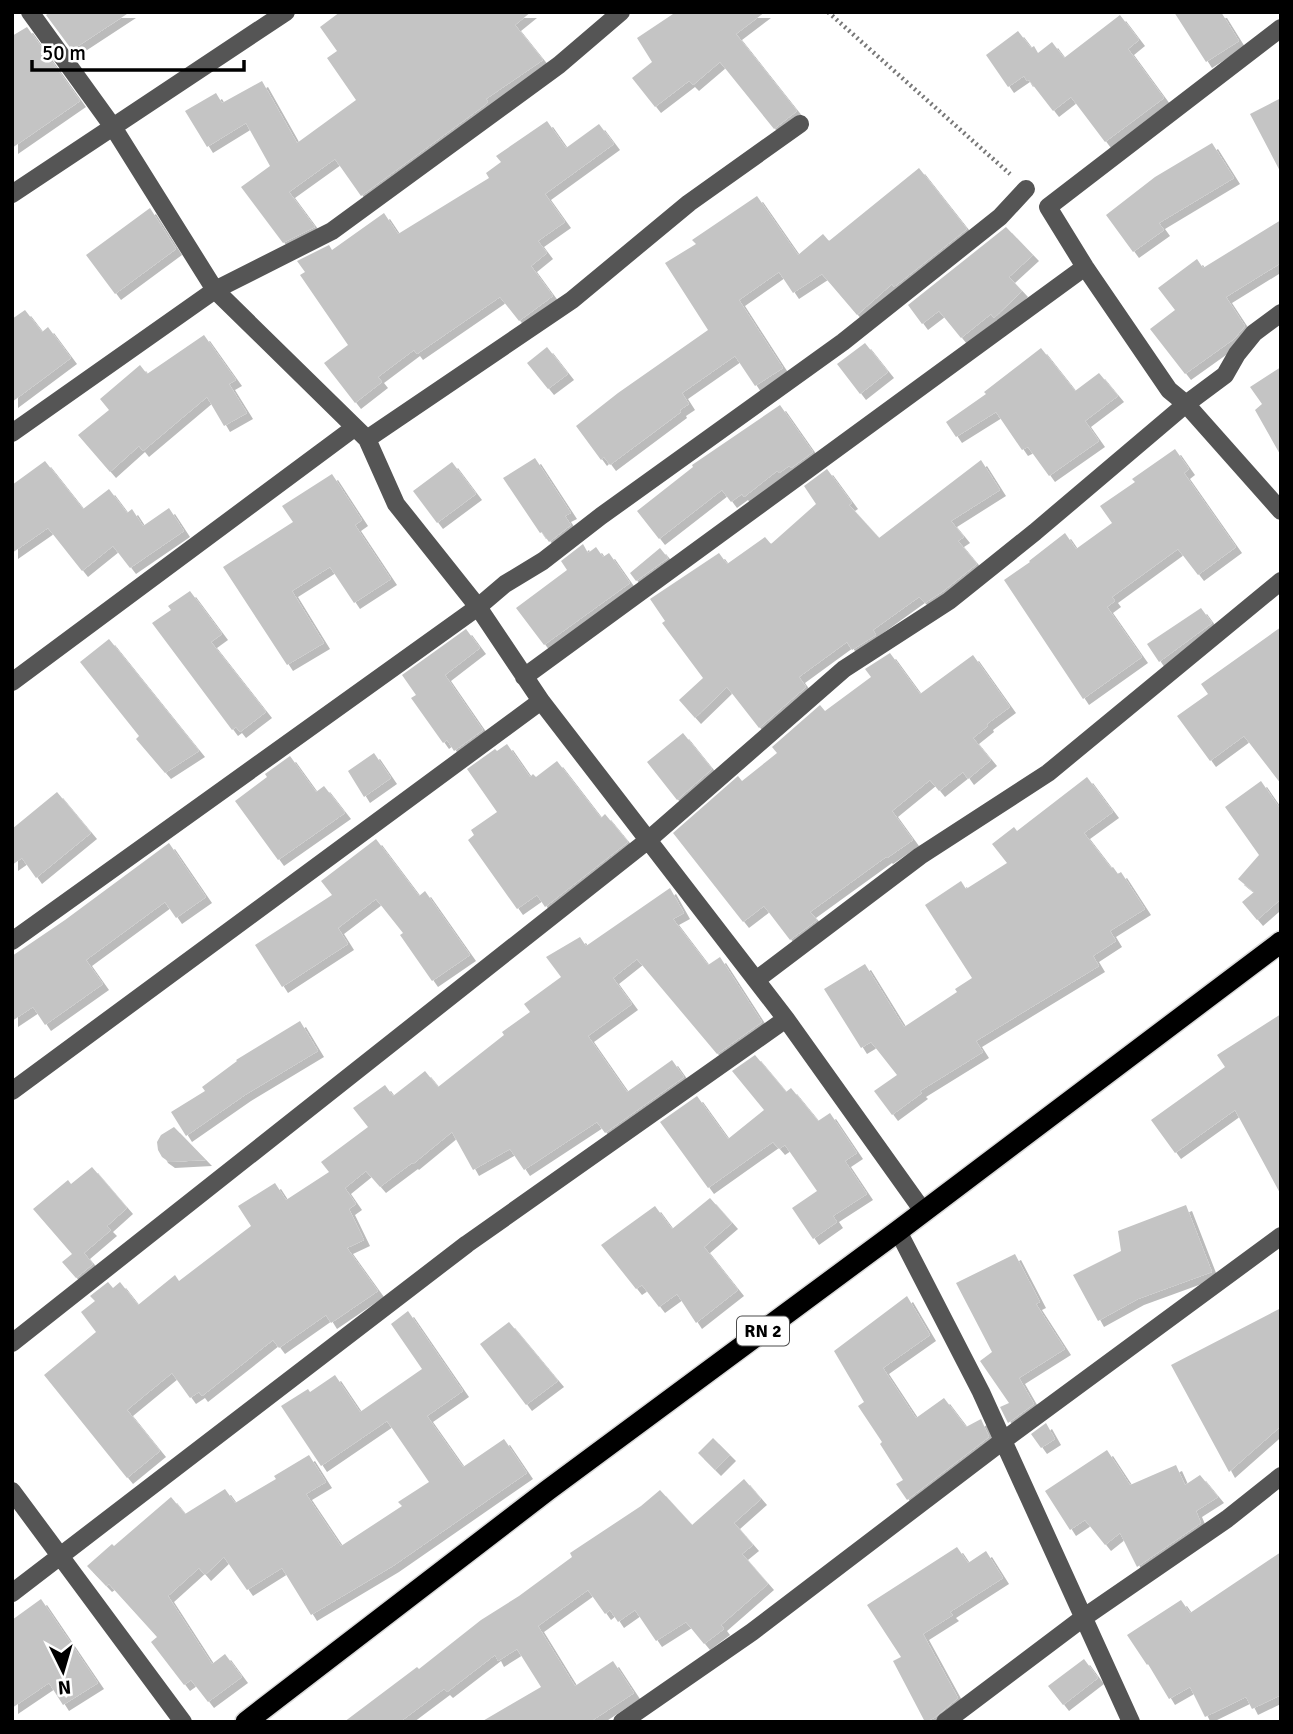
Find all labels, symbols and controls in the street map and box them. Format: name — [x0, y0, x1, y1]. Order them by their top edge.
scale bar — [32, 28, 243, 72]
text: 50 m — [42, 40, 86, 66]
road number: RN 2 — [737, 1316, 789, 1346]
north arrow — [28, 1636, 98, 1706]
text: N — [57, 1674, 72, 1699]

